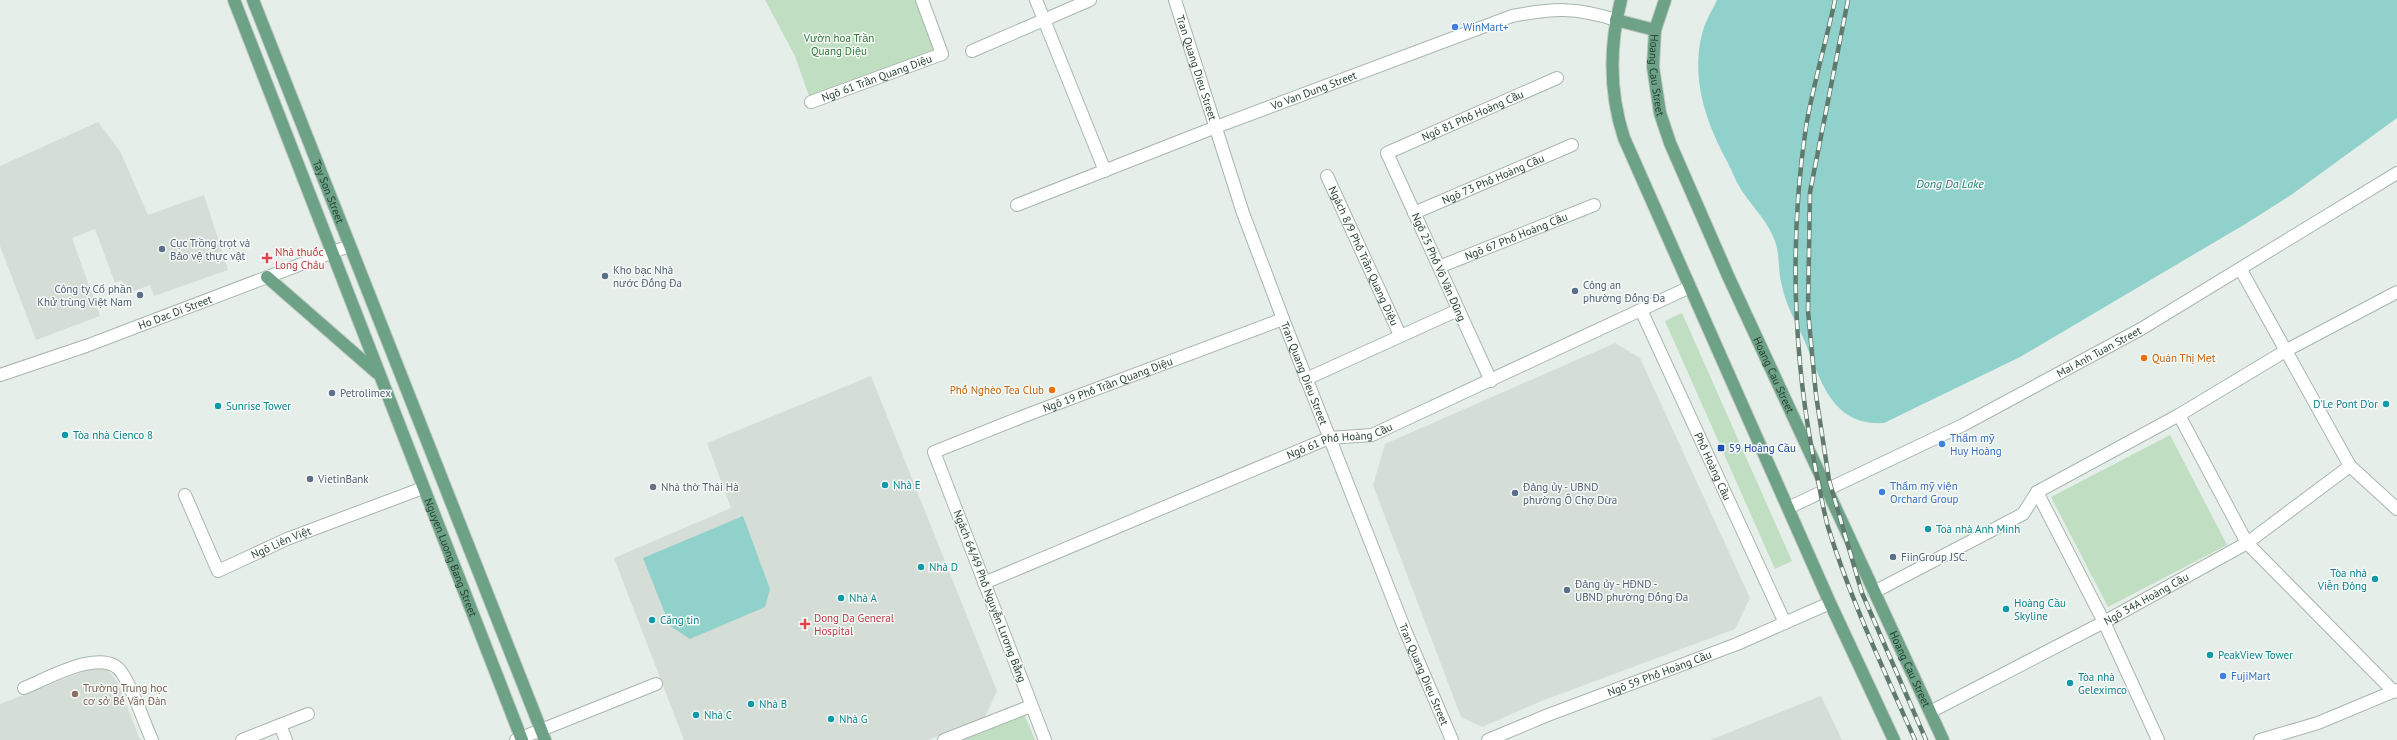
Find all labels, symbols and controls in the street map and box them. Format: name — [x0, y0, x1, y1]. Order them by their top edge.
street label: Tran Quang Dieu Street — [1173, 13, 1220, 122]
place label: WinMart+ — [1463, 20, 1509, 34]
marker: WinMart+ — [1450, 22, 1460, 32]
park label: Vườn hoa Trần Quang Diệu — [803, 31, 874, 58]
street label: Hoang Cau Street — [1646, 34, 1668, 118]
street label: Ngõ 61 Trần Quang Diệu — [820, 51, 934, 105]
street label: Vo Van Dung Street — [1268, 68, 1359, 113]
street label: Ngõ 81 Phố Hoàng Cầu — [1419, 87, 1526, 144]
street label: Ngõ 73 Phố Hoàng Cầu — [1440, 151, 1546, 207]
street label: Tay Son Street — [310, 158, 348, 226]
water label: Dong Da Lake — [1916, 176, 1984, 191]
street label: Ngách 8/9 Phố Trần Quang Diệu — [1326, 184, 1402, 328]
street label: Ngõ 67 Phố Hoàng Cầu — [1463, 209, 1570, 263]
street label: Ngõ 25 Phố Võ Văn Dũng — [1409, 211, 1469, 324]
place label: Cục Trồng trọt và Bảo vệ thực vật — [170, 236, 250, 263]
marker: Cục Trồng trọt và Bảo vệ thực vật — [157, 244, 167, 254]
place label: Nhà thuốc Long Châu — [275, 245, 325, 272]
marker: Nhà thuốc Long Châu — [262, 253, 272, 263]
place label: Kho bạc Nhà nước Đống Đa — [613, 263, 682, 290]
marker: Kho bạc Nhà nước Đống Đa — [600, 271, 610, 281]
place label: Công an phường Đống Đa — [1583, 278, 1665, 305]
place label: Công ty Cổ phần Khử trùng Việt Nam — [37, 282, 132, 309]
marker: Công an phường Đống Đa — [1570, 286, 1580, 296]
marker: Công ty Cổ phần Khử trùng Việt Nam — [135, 290, 145, 300]
street label: Ho Dac Di Street — [136, 292, 214, 333]
street label: Tran Quang Dieu Street — [1278, 319, 1331, 427]
street label: Mai Anh Tuan Street — [2054, 323, 2144, 380]
street label: Hoang Cau Street — [1750, 335, 1798, 415]
place label: Quán Thị Mẹt — [2152, 351, 2216, 365]
marker: Quán Thị Mẹt — [2139, 353, 2149, 363]
street label: Ngõ 19 Phố Trần Quang Diệu — [1041, 354, 1175, 415]
place label: Phố Nghèo Tea Club — [950, 383, 1044, 397]
marker: Phố Nghèo Tea Club — [1047, 385, 1057, 395]
place label: Petrolimex — [340, 386, 391, 400]
marker: Petrolimex — [327, 388, 337, 398]
place label: D'Le Pont D'or — [2313, 397, 2378, 411]
place label: Sunrise Tower — [226, 399, 291, 413]
marker: D'Le Pont D'or — [2381, 399, 2391, 409]
marker: Sunrise Tower — [213, 401, 223, 411]
street label: Ngõ 61 Phố Hoàng Cầu — [1285, 419, 1395, 462]
place label: Tòa nhà Cienco 8 — [73, 428, 153, 442]
marker: Tòa nhà Cienco 8 — [60, 430, 70, 440]
street label: Phố Hoàng Cầu — [1691, 430, 1735, 502]
place label: Thẩm mỹ Huy Hoàng — [1950, 431, 2002, 458]
marker: Thẩm mỹ Huy Hoàng — [1937, 439, 1947, 449]
place label: 59 Hoàng Cầu — [1729, 441, 1796, 455]
marker: 59 Hoàng Cầu — [1716, 443, 1726, 453]
place label: VietinBank — [317, 472, 369, 486]
marker: VietinBank — [305, 474, 315, 484]
place label: Nhà E — [893, 478, 921, 492]
place label: Thẩm mỹ viện Orchard Group — [1890, 479, 1959, 506]
place label: Nhà thờ Thái Hà — [661, 480, 739, 494]
marker: Nhà E — [880, 480, 890, 490]
place label: Đảng ủy - UBND phường Ô Chợ Dừa — [1522, 480, 1617, 507]
marker: Nhà thờ Thái Hà — [648, 482, 658, 492]
marker: Thẩm mỹ viện Orchard Group — [1877, 487, 1887, 497]
marker: Đảng ủy - UBND phường Ô Chợ Dừa — [1510, 488, 1520, 498]
street label: Nguyen Luong Bang Street — [422, 496, 480, 619]
street label: Ngách 64/49 Phố Nguyễn Lương Bằng — [951, 508, 1029, 684]
place label: Toà nhà Anh Minh — [1936, 522, 2020, 536]
street label: Ngõ Liên Việt — [249, 524, 313, 562]
marker: Toà nhà Anh Minh — [1923, 524, 1933, 534]
place label: FiinGroup JSC. — [1901, 550, 1967, 564]
marker: FiinGroup JSC. — [1888, 552, 1898, 562]
place label: Nhà D — [929, 560, 958, 574]
marker: Nhà D — [916, 562, 926, 572]
place label: Tòa nhà Viễn Đông — [2317, 566, 2367, 593]
street label: Ngõ 34A Hoàng Cầu — [2101, 570, 2191, 628]
marker: Tòa nhà Viễn Đông — [2370, 574, 2380, 584]
place label: Đảng ủy - HĐND - UBND phường Đống Đa — [1574, 577, 1688, 604]
marker: Đảng ủy - HĐND - UBND phường Đống Đa — [1562, 585, 1572, 595]
place label: Nhà A — [849, 591, 877, 605]
marker: Nhà A — [836, 593, 846, 603]
place label: Hoàng Cầu Skyline — [2014, 596, 2066, 623]
marker: Hoàng Cầu Skyline — [2001, 604, 2011, 614]
place label: Dong Da General Hospital — [814, 611, 895, 638]
place label: Căng tin — [660, 613, 699, 627]
marker: Căng tin — [647, 615, 657, 625]
marker: Dong Da General Hospital — [799, 618, 811, 630]
street label: Tran Quang Dieu Street — [1396, 621, 1452, 728]
street label: Hoang Cau Street — [1886, 629, 1934, 709]
street label: Ngõ 59 Phố Hoàng Cầu — [1605, 647, 1713, 699]
place label: PeakView Tower — [2218, 648, 2293, 662]
marker: PeakView Tower — [2205, 650, 2215, 660]
place label: FujiMart — [2231, 669, 2271, 683]
place label: Tòa nhà Geleximco — [2078, 670, 2127, 697]
marker: FujiMart — [2218, 671, 2228, 681]
marker: Tòa nhà Geleximco — [2065, 678, 2075, 688]
place label: Trường Trung học cơ sở Bế Văn Đàn — [83, 681, 167, 708]
marker: Trường Trung học cơ sở Bế Văn Đàn — [70, 689, 80, 699]
place label: Nhà B — [759, 697, 787, 711]
marker: Nhà B — [746, 699, 756, 709]
place label: Nhà C — [704, 708, 732, 722]
marker: Nhà C — [691, 710, 701, 720]
place label: Nhà G — [839, 712, 868, 726]
marker: Nhà G — [826, 714, 836, 724]

